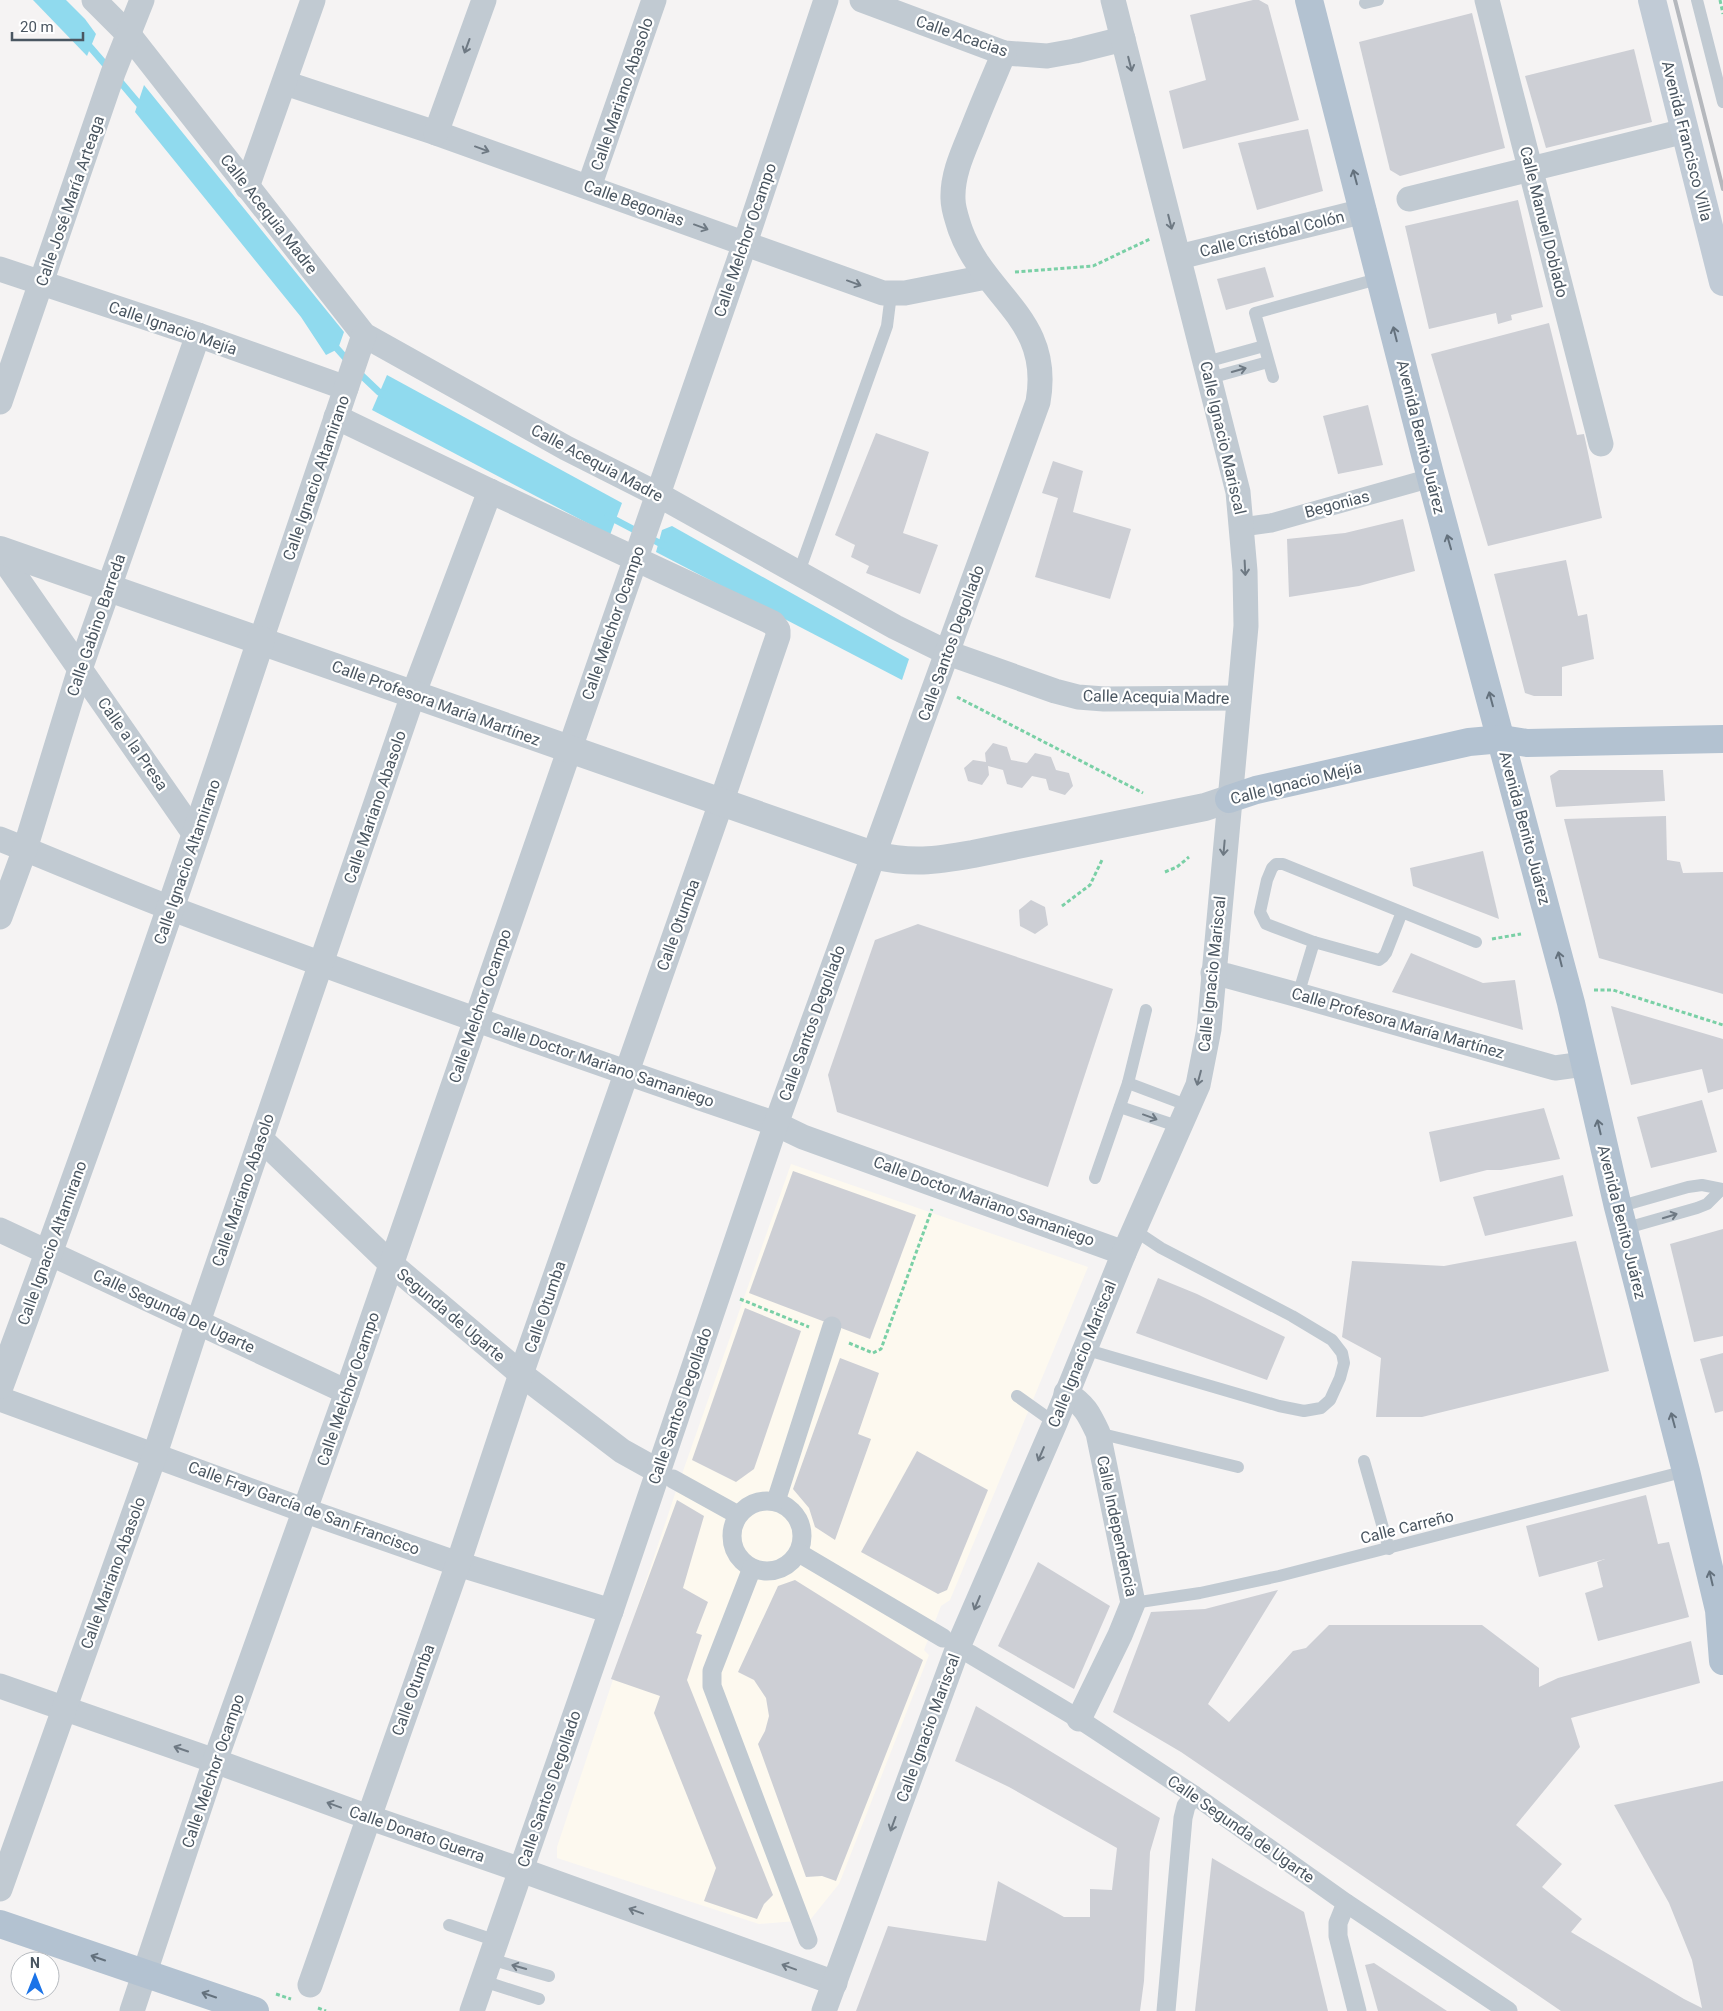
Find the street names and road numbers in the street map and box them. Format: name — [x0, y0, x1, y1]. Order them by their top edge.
street label: Calle Acacias — [913, 11, 1011, 61]
street label: Calle Mariano Abasolo — [587, 15, 657, 173]
street label: Avenida Francisco Villa — [1658, 59, 1716, 223]
street label: Calle José María Arteaga — [32, 113, 108, 289]
street label: Calle Manuel Doblado — [1516, 144, 1572, 300]
street label: Calle Acequia Madre — [216, 150, 322, 278]
street label: Calle Melchor Ocampo — [710, 160, 780, 320]
street label: Calle Begonias — [581, 176, 687, 230]
street label: Calle Cristóbal Colón — [1198, 207, 1346, 261]
street label: Calle Ignacio Mejía — [106, 297, 240, 359]
street label: Avenida Benito Juárez — [1393, 358, 1449, 516]
street label: Calle Ignacio Mariscal — [1196, 359, 1250, 517]
street label: Calle Ignacio Altamirano — [279, 393, 353, 563]
street label: Calle Acequia Madre — [528, 420, 666, 506]
street label: Begonias — [1303, 486, 1371, 522]
street label: Calle Melchor Ocampo — [578, 543, 648, 703]
street label: Calle Gabino Barreda — [63, 551, 129, 699]
street label: Calle Santos Degollado — [914, 562, 988, 724]
street label: Calle Profesora María Martínez — [329, 656, 543, 750]
street label: Calle Acequia Madre — [1083, 686, 1229, 708]
street label: Calle a la Presa — [94, 694, 172, 794]
street label: Calle Mariano Abasolo — [340, 728, 410, 886]
street label: Avenida Benito Juárez — [1495, 749, 1555, 907]
street label: Calle Ignacio Mejía — [1228, 758, 1364, 808]
street label: Calle Ignacio Altamirano — [150, 777, 224, 947]
street label: Calle Otumba — [653, 877, 703, 973]
street label: Calle Ignacio Mariscal — [1194, 895, 1230, 1053]
street label: Calle Melchor Ocampo — [445, 926, 515, 1086]
street label: Calle Santos Degollado — [775, 942, 849, 1104]
street label: Calle Profesora María Martínez — [1289, 983, 1507, 1063]
street label: Calle Doctor Mariano Samaniego — [489, 1017, 717, 1111]
street label: Calle Mariano Abasolo — [208, 1111, 278, 1269]
street label: Avenida Benito Juárez — [1594, 1143, 1650, 1301]
street label: Calle Doctor Mariano Samaniego — [871, 1152, 1097, 1250]
street label: Calle Ignacio Altamirano — [13, 1158, 91, 1328]
street label: Calle Otumba — [520, 1258, 570, 1356]
street label: Segunda de Ugarte — [393, 1264, 509, 1366]
street label: Calle Segunda De Ugarte — [90, 1265, 258, 1357]
street label: Calle Ignacio Mariscal — [1044, 1278, 1120, 1430]
street label: Calle Melchor Ocampo — [313, 1309, 383, 1469]
street label: Calle Santos Degollado — [644, 1325, 716, 1487]
street label: Calle Independencia — [1093, 1454, 1141, 1598]
street label: Calle Fray García de San Francisco — [186, 1457, 422, 1559]
street label: Calle Mariano Abasolo — [77, 1494, 149, 1652]
street label: Calle Carreño — [1358, 1506, 1456, 1548]
street label: Calle Otumba — [388, 1642, 438, 1738]
street label: Calle Ignacio Mariscal — [892, 1651, 964, 1805]
street label: Calle Melchor Ocampo — [178, 1691, 248, 1851]
street label: Calle Santos Degollado — [513, 1708, 585, 1870]
street label: Calle Segunda de Ugarte — [1164, 1771, 1318, 1887]
street label: Calle Donato Guerra — [347, 1802, 487, 1866]

